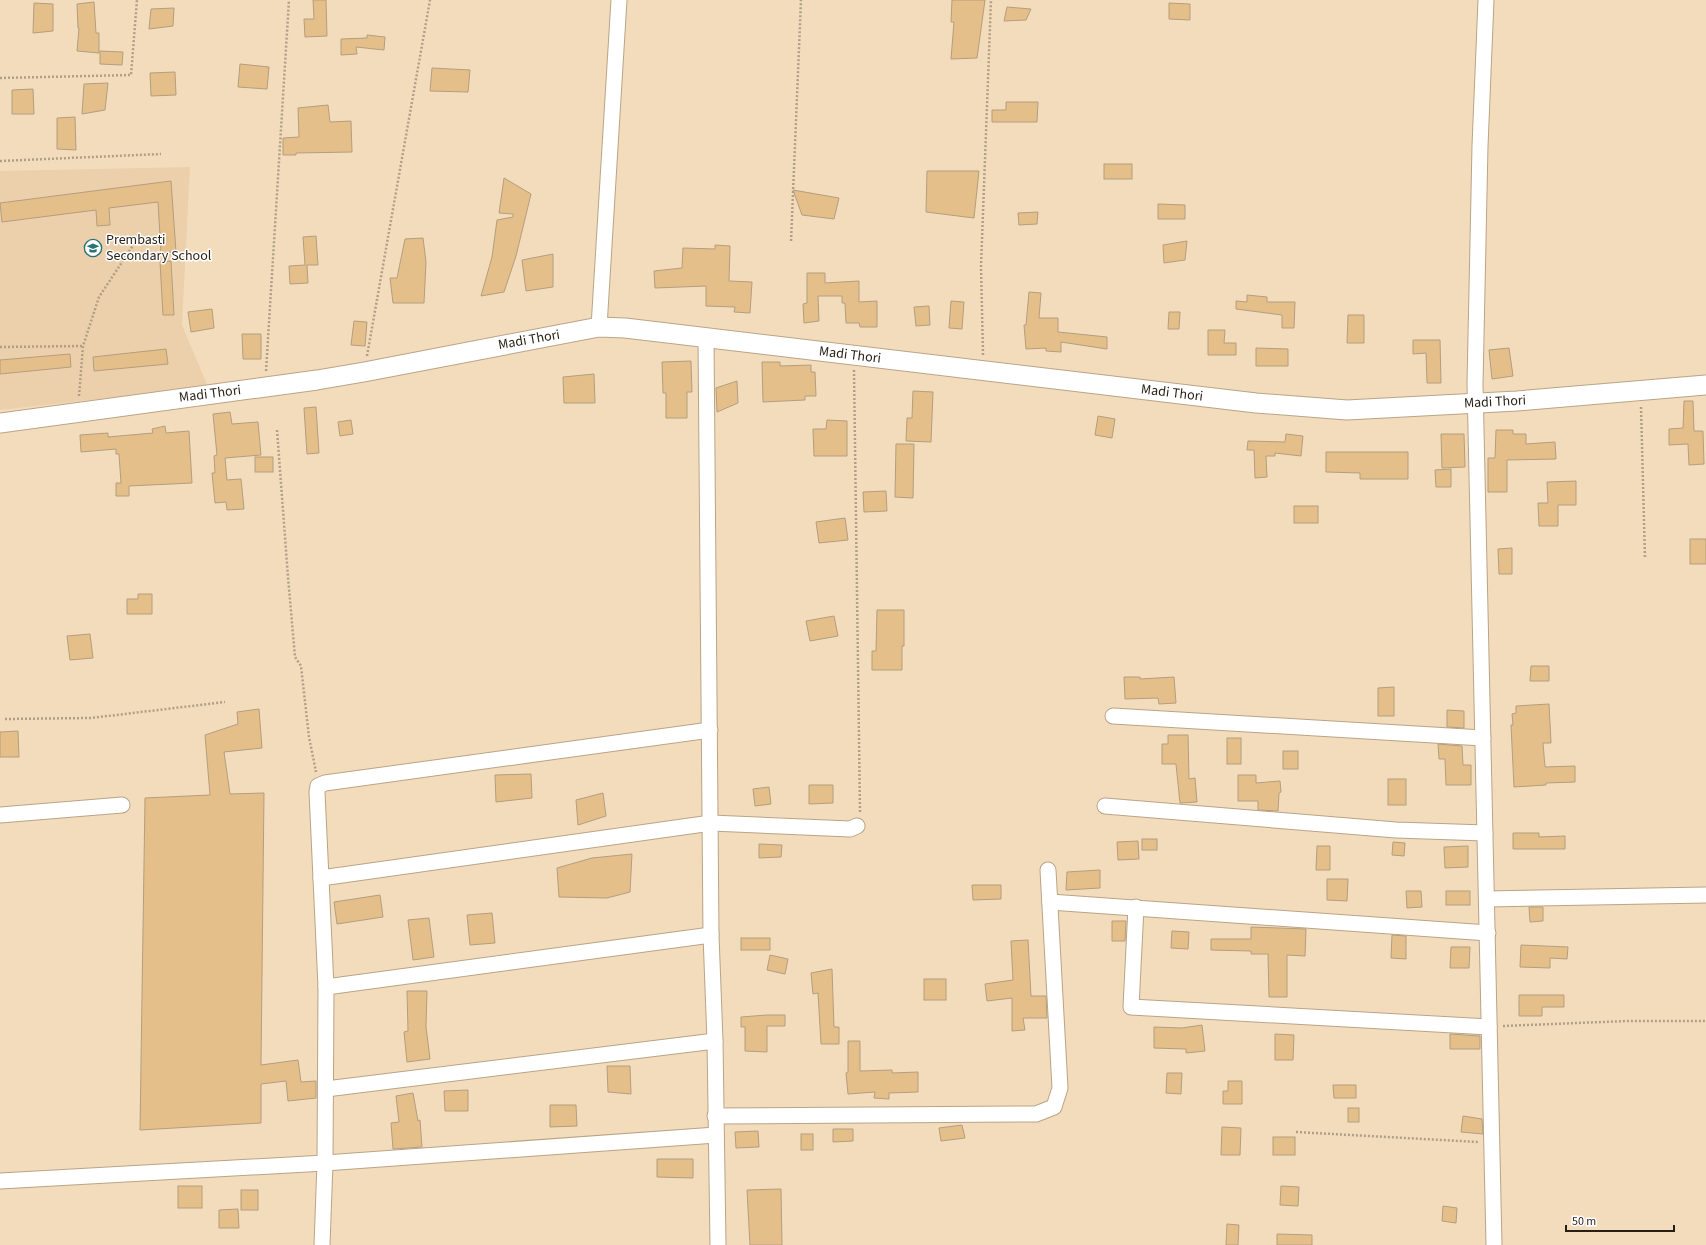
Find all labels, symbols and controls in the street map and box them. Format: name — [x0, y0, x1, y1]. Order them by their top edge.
place label: Prembasti Secondary School — [106, 230, 212, 266]
school or university icon: Prembasti Secondary School — [83, 238, 103, 258]
street label: Madi Thori — [497, 325, 561, 355]
street label: Madi Thori — [818, 341, 882, 369]
street label: Madi Thori — [1140, 379, 1204, 407]
street label: Madi Thori — [178, 380, 242, 408]
street label: Madi Thori — [1463, 390, 1527, 414]
scale bar — [1566, 1207, 1674, 1233]
text: 50 m — [1572, 1213, 1596, 1230]

